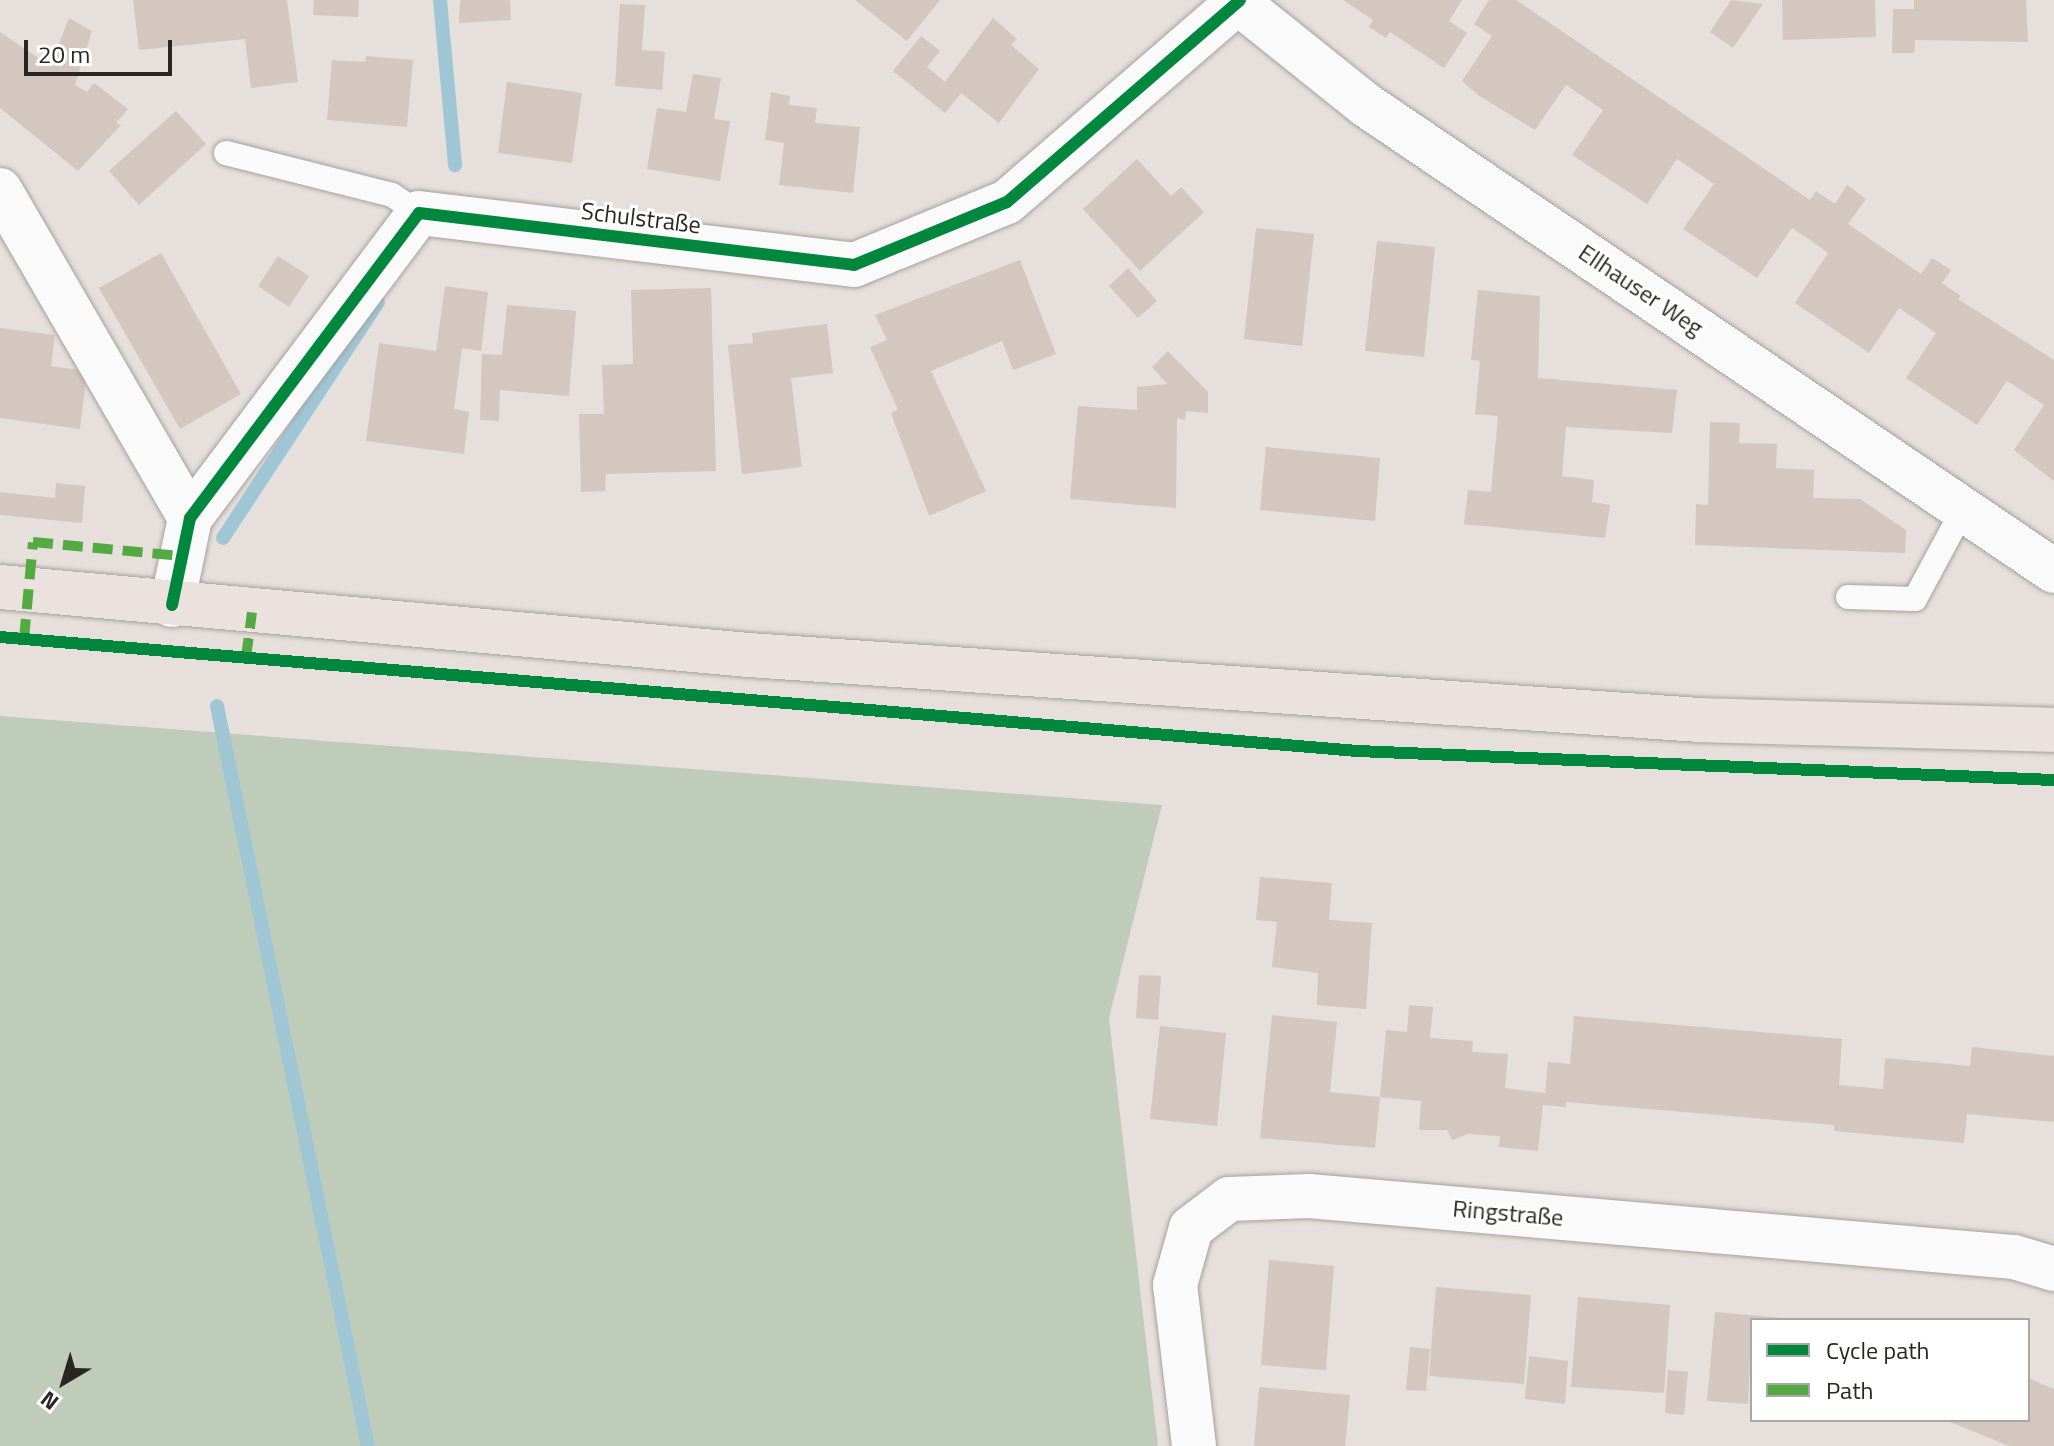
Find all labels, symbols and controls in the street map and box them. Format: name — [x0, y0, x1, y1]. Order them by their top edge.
scale bar — [28, 24, 176, 74]
text: 20 m — [38, 36, 90, 72]
street label: Schulstraße — [579, 196, 703, 240]
street label: Ellhauser Weg — [1573, 238, 1709, 342]
street label: Ringstraße — [1451, 1194, 1565, 1232]
legend — [1750, 1318, 2030, 1422]
text: Cycle path — [1826, 1332, 1929, 1368]
north arrow — [24, 1342, 104, 1422]
text: Path — [1826, 1372, 1873, 1408]
text: N — [33, 1383, 66, 1419]

